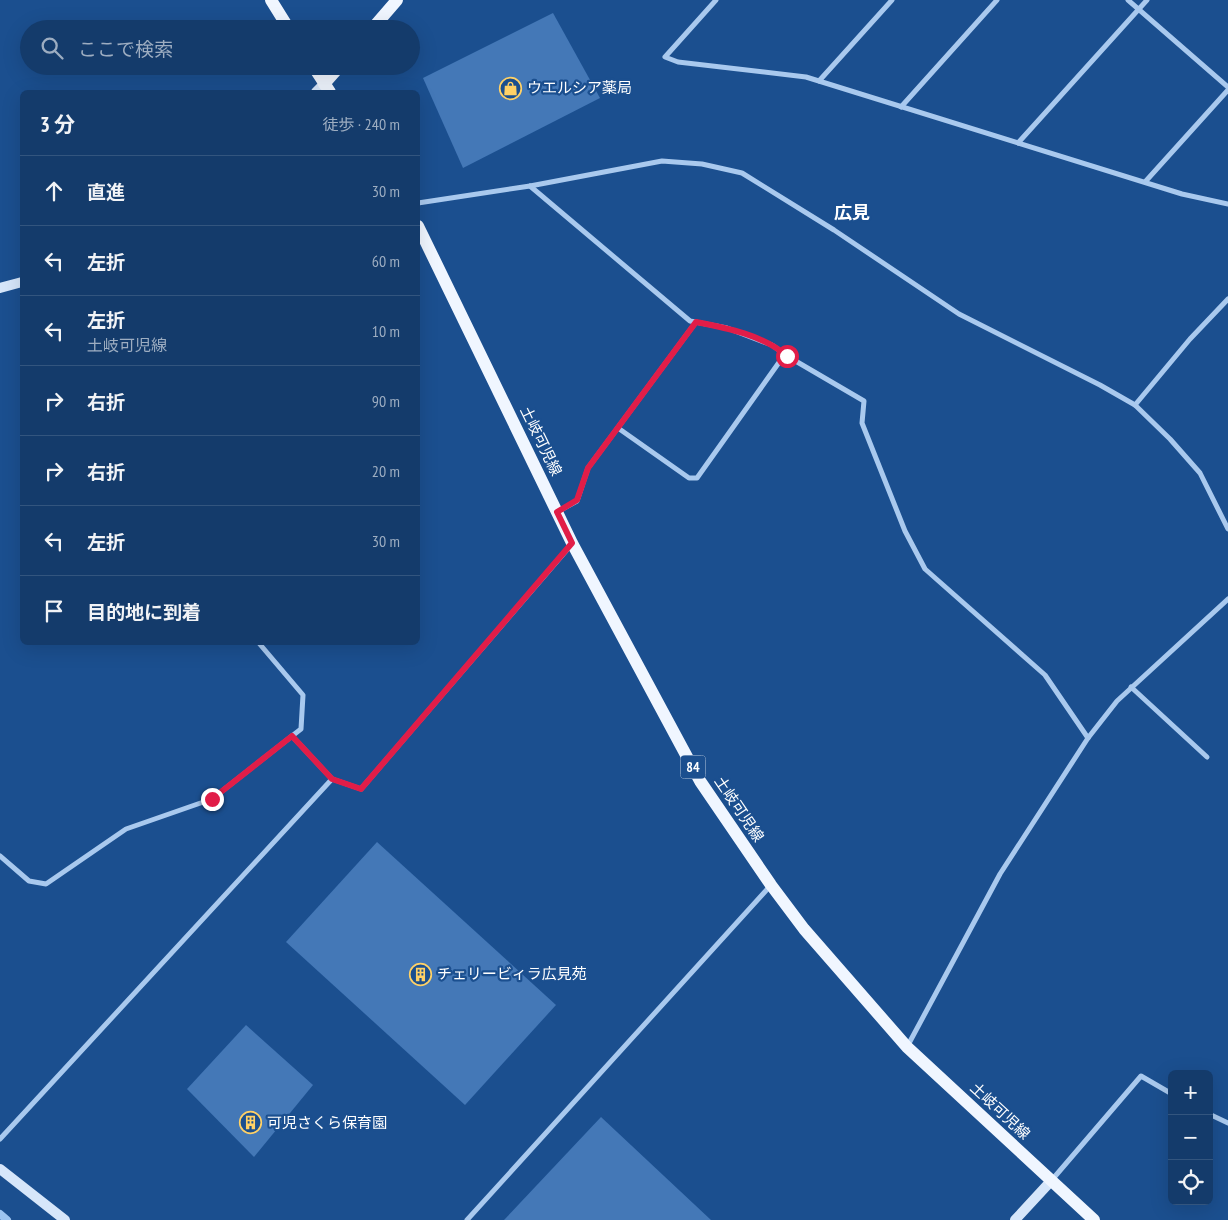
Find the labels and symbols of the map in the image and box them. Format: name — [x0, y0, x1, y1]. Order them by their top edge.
shop icon: ウエルシア薬局 — [499, 76, 523, 100]
place label: ウエルシア薬局 — [527, 78, 632, 97]
district label: 広見 — [834, 201, 870, 224]
route start — [776, 345, 799, 368]
street label: 土岐可児線 — [516, 403, 566, 479]
road number: 84 — [680, 756, 706, 779]
street label: 土岐可児線 — [711, 772, 768, 845]
route end — [201, 788, 224, 811]
building icon: チェリービィラ広見苑 — [409, 962, 433, 986]
place label: チェリービィラ広見苑 — [437, 964, 587, 983]
street label: 土岐可児線 — [966, 1078, 1034, 1143]
building icon: 可児さくら保育園 — [239, 1111, 263, 1135]
place label: 可児さくら保育園 — [267, 1113, 387, 1132]

